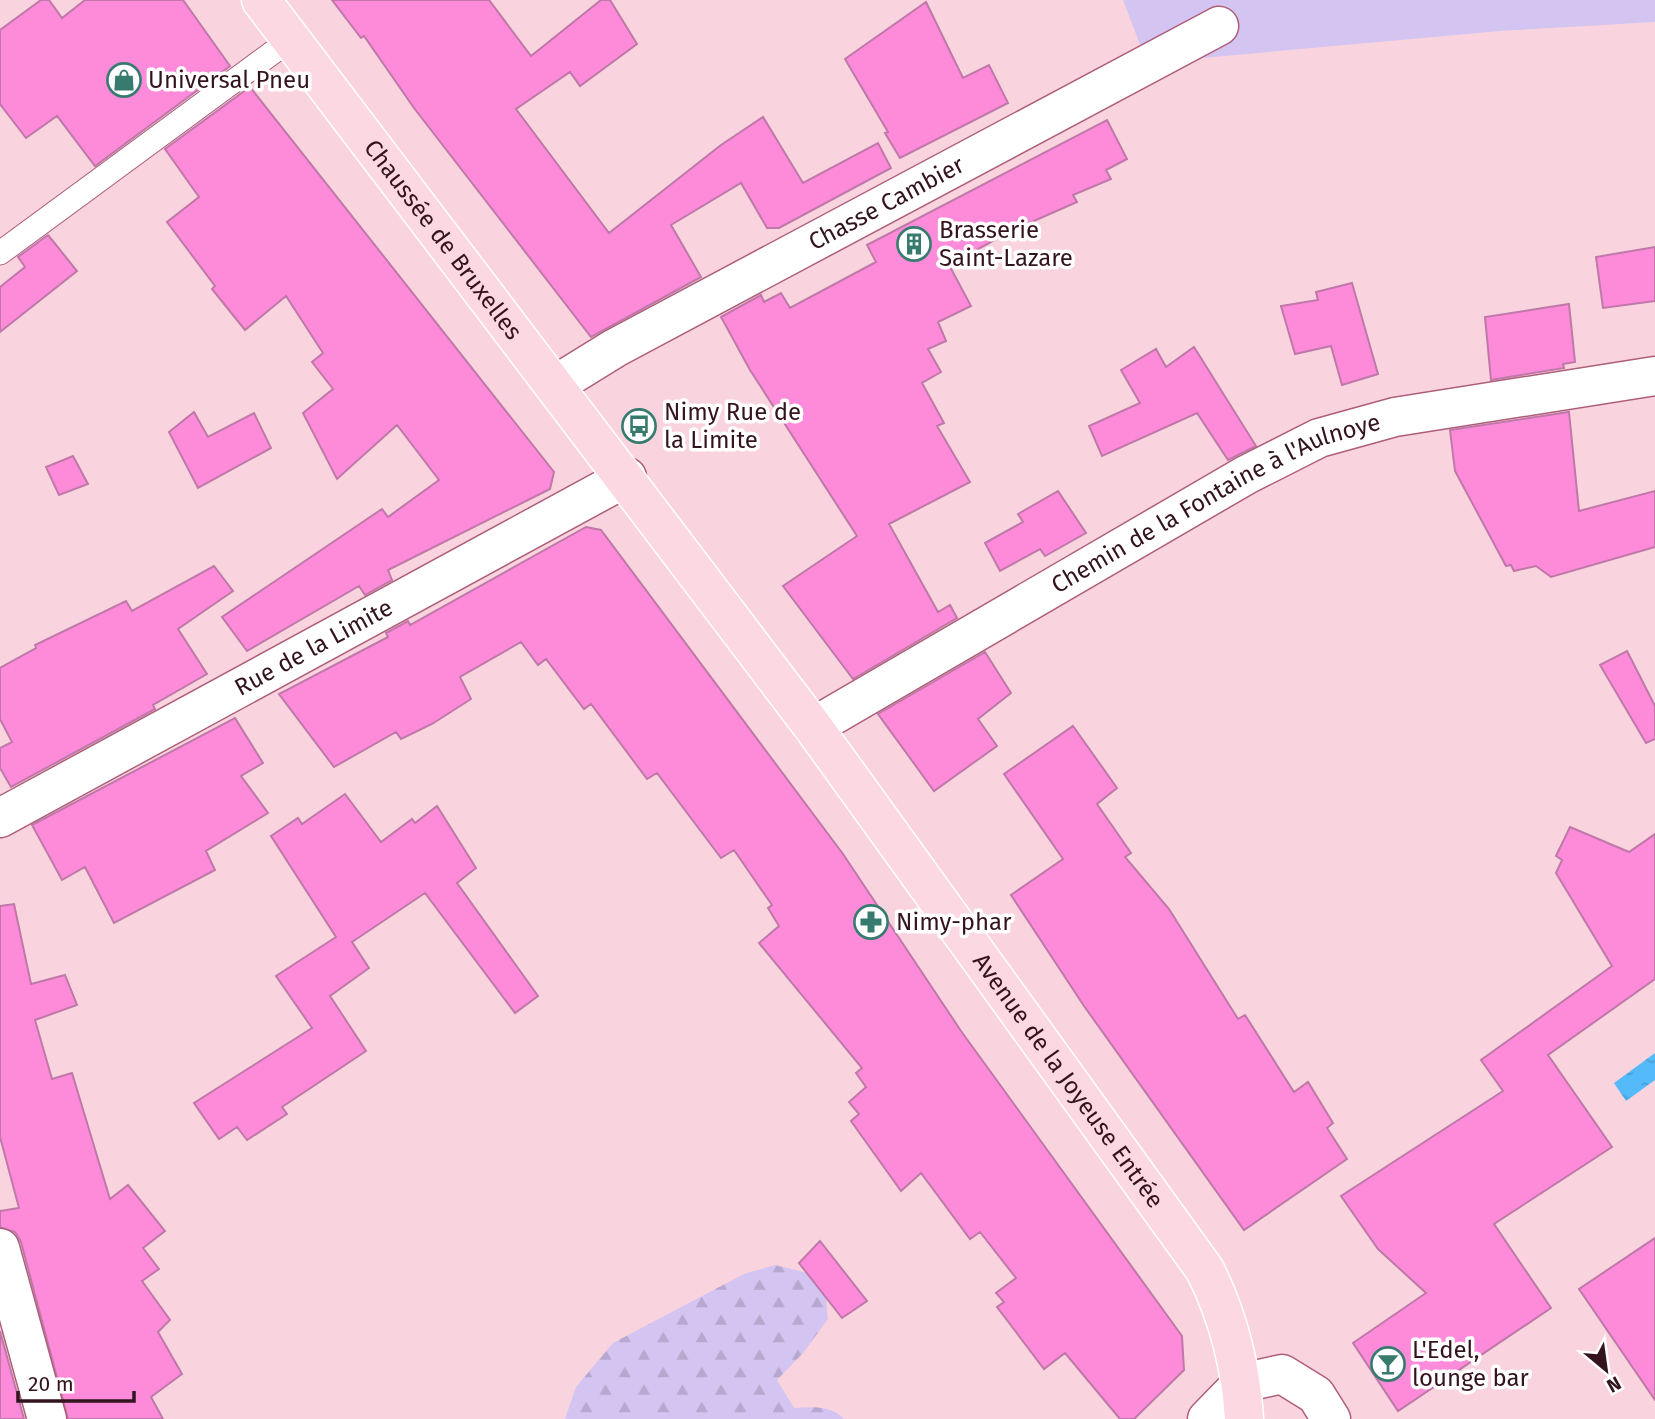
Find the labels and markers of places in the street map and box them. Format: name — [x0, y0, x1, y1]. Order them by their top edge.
shop icon: Universal Pneu — [105, 61, 143, 99]
place label: Universal Pneu — [148, 66, 310, 94]
place label: Brasserie Saint-Lazare — [939, 216, 1073, 272]
building icon: Brasserie Saint-Lazare — [895, 225, 933, 263]
place label: Nimy Rue de la Limite — [664, 398, 801, 454]
bus stop icon: Nimy Rue de la Limite — [620, 407, 658, 445]
pharmacy icon: Nimy-phar — [852, 903, 890, 941]
place label: Nimy-phar — [896, 908, 1012, 936]
place label: L'Edel, lounge bar — [1412, 1336, 1530, 1392]
bar icon: L'Edel, lounge bar — [1369, 1345, 1407, 1383]

